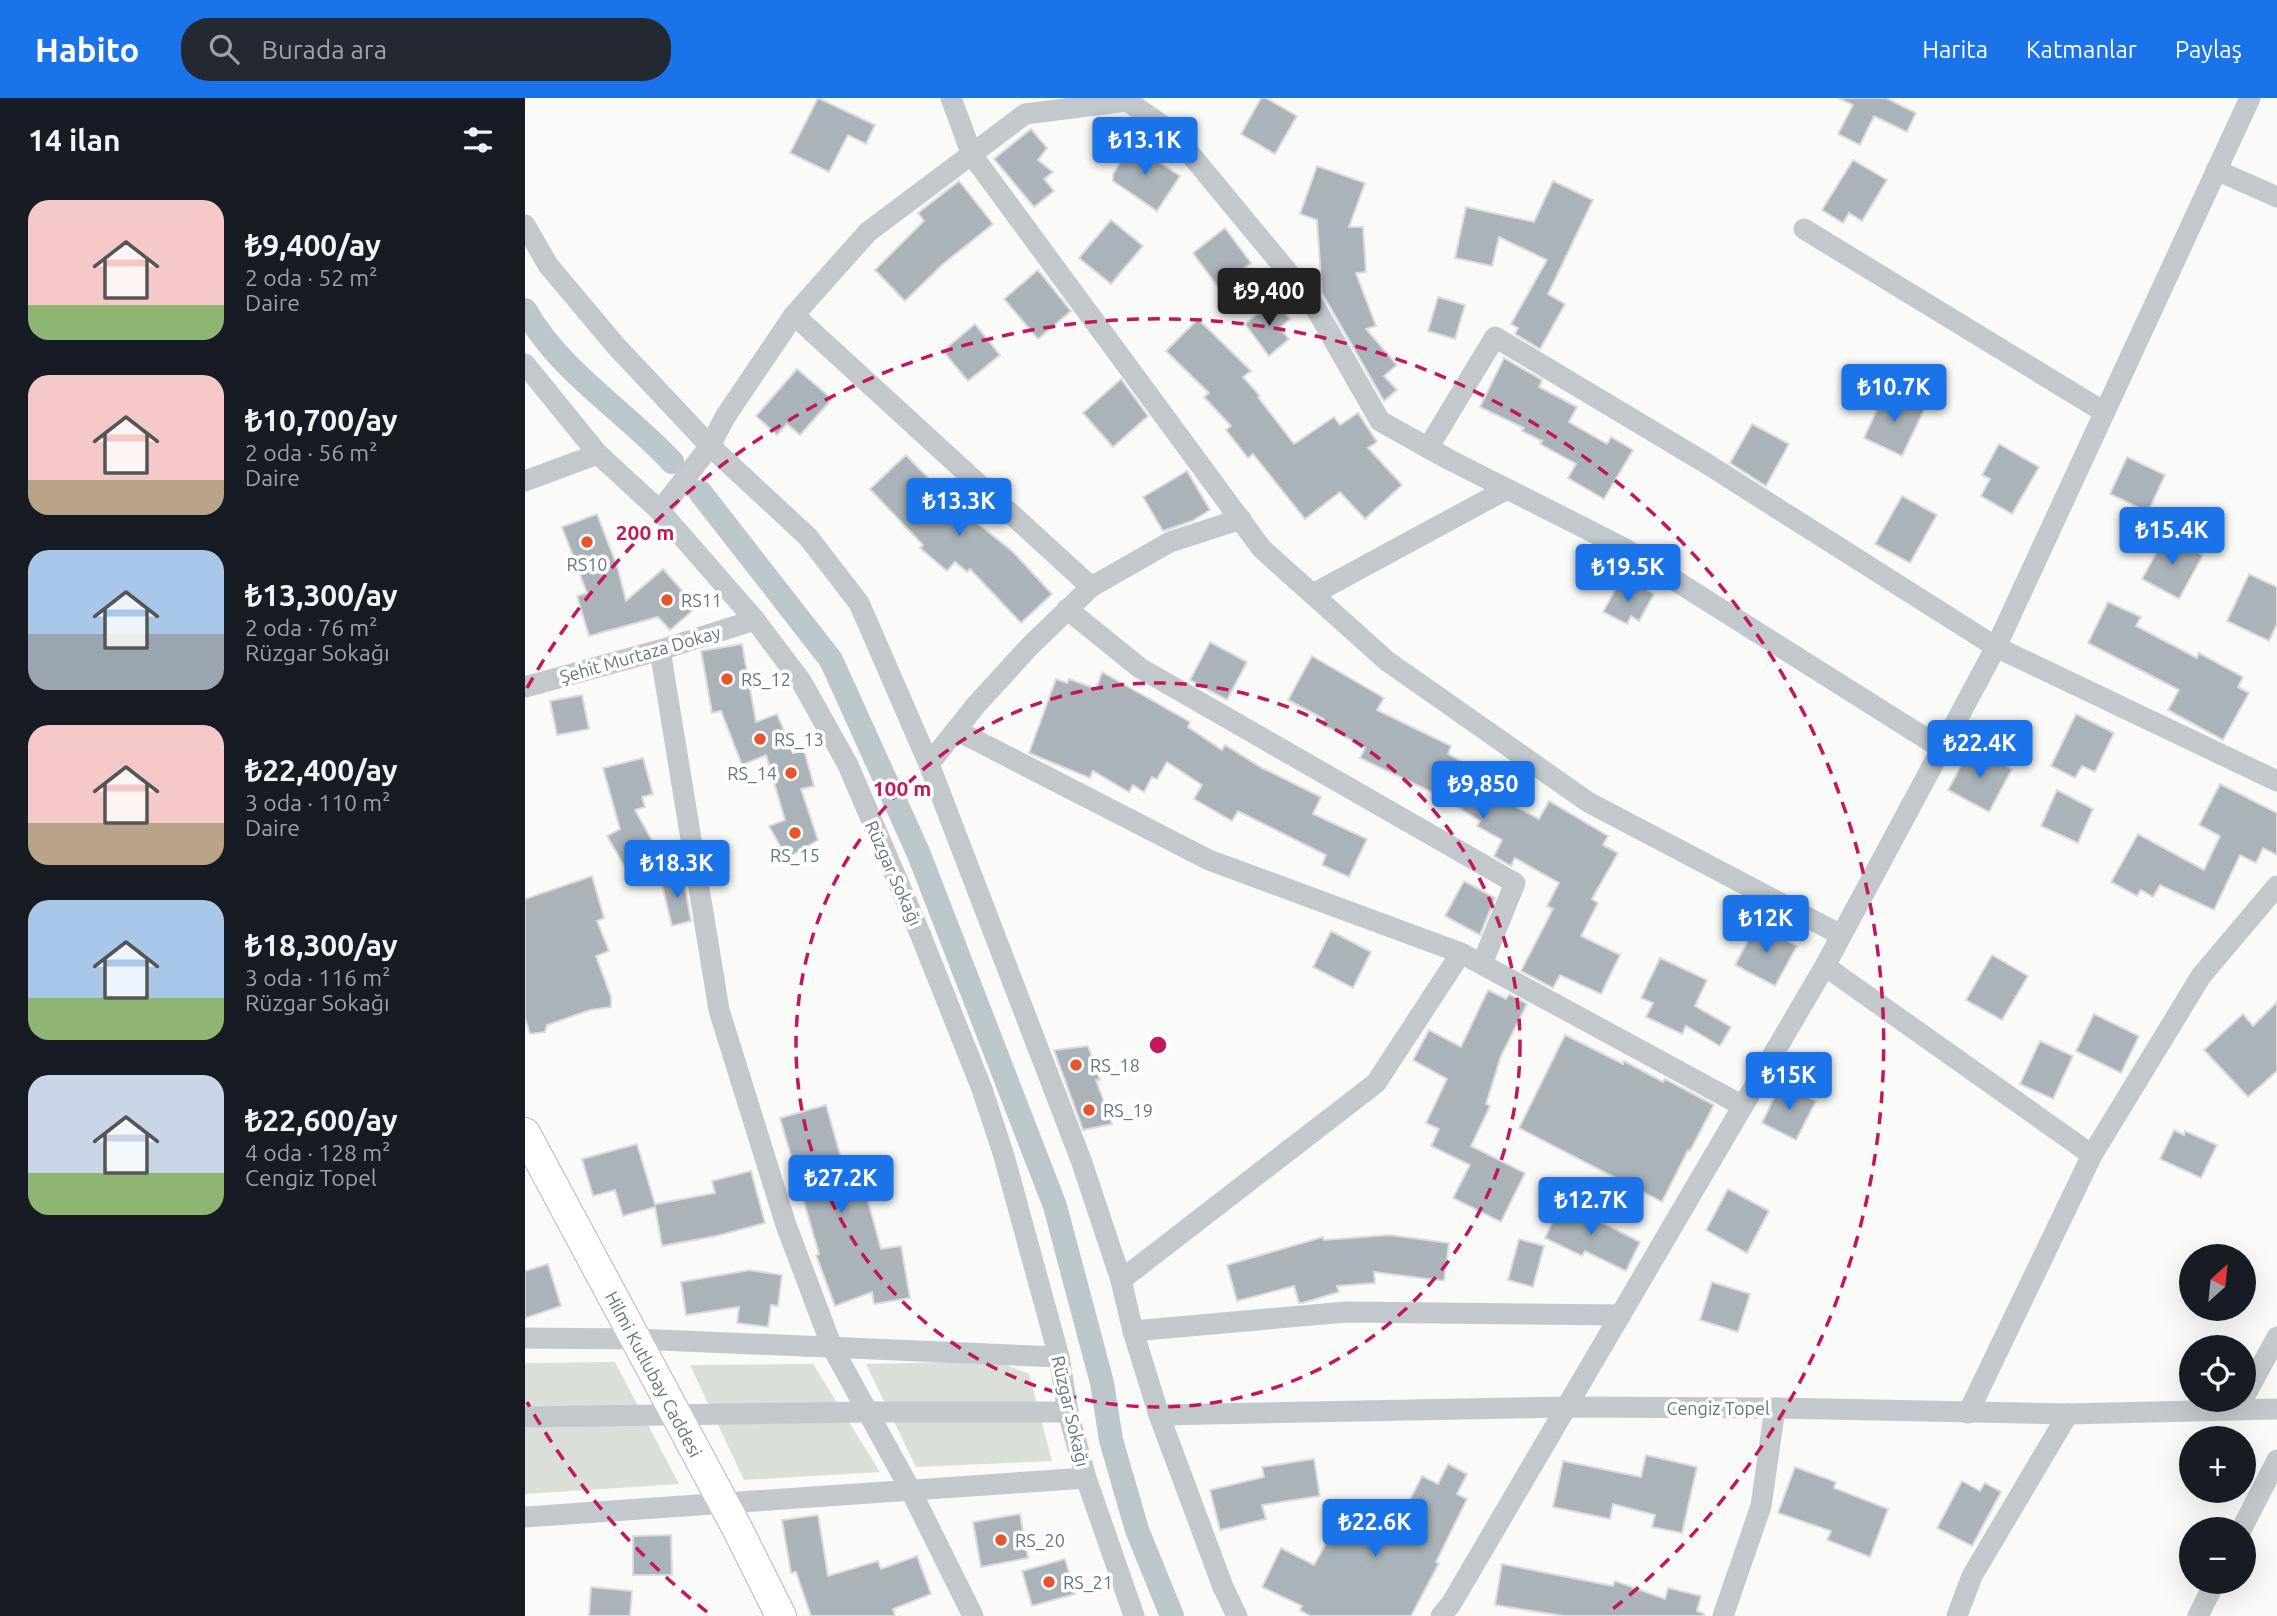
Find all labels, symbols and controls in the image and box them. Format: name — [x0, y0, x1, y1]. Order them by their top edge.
search box — [181, 18, 671, 81]
icon: search — [205, 30, 243, 68]
text: Habito — [35, 31, 139, 68]
text: Burada ara — [261, 35, 387, 64]
text: Harita — [1922, 36, 1988, 63]
text: Katmanlar — [2026, 36, 2137, 63]
text: Paylaş — [2175, 36, 2242, 63]
pin: ₺13.1K — [1088, 118, 1202, 177]
icon: filters — [459, 121, 497, 159]
text: 14 ilan — [28, 123, 121, 157]
text: ₺13.1K — [1108, 127, 1182, 152]
icon: home — [84, 228, 168, 312]
text: ₺9,400/ay — [245, 228, 381, 262]
text: 2 oda · 52 m² — [245, 265, 377, 290]
pin: ₺9,400 — [1212, 268, 1326, 328]
text: ₺9,400 — [1234, 278, 1304, 303]
text: Daire — [245, 290, 300, 315]
pin: ₺10.7K — [1837, 364, 1951, 424]
text: ₺10.7K — [1857, 374, 1931, 399]
icon: home — [84, 403, 168, 487]
text: ₺10,700/ay — [245, 403, 398, 437]
text: 2 oda · 56 m² — [245, 440, 377, 465]
text: Daire — [245, 465, 300, 490]
pin: ₺13.3K — [902, 478, 1016, 538]
text: ₺13.3K — [922, 488, 996, 513]
pin: ₺15.4K — [2115, 508, 2229, 567]
text: ₺15.4K — [2135, 517, 2209, 542]
text: 200 m — [616, 520, 674, 544]
marker: RS10 — [579, 534, 595, 550]
pin: ₺19.5K — [1571, 545, 1685, 604]
place label: RS10 — [567, 554, 607, 574]
text: ₺19.5K — [1591, 554, 1665, 579]
icon: home — [84, 578, 168, 662]
text: ₺13,300/ay — [245, 578, 398, 612]
place label: RS11 — [681, 590, 722, 610]
marker: RS11 — [659, 592, 675, 608]
text: 2 oda · 76 m² — [245, 615, 377, 640]
street label: Şehit Murtaza Dokay — [557, 621, 723, 687]
text: Rüzgar Sokağı — [245, 640, 390, 665]
place label: RS_12 — [741, 669, 791, 690]
marker: RS_12 — [719, 671, 735, 687]
pin: ₺22.4K — [1923, 720, 2037, 780]
place label: RS_13 — [774, 729, 824, 750]
text: ₺22.4K — [1943, 730, 2017, 755]
marker: RS_13 — [752, 731, 768, 747]
icon: home — [84, 753, 168, 837]
text: ₺22,400/ay — [245, 753, 398, 787]
pin: ₺9,850 — [1426, 762, 1540, 821]
place label: RS_14 — [727, 763, 777, 784]
marker: RS_14 — [783, 765, 799, 781]
text: ₺9,850 — [1448, 771, 1518, 796]
text: 100 m — [873, 776, 931, 800]
text: 3 oda · 110 m² — [245, 790, 390, 815]
text: Daire — [245, 815, 300, 840]
street label: Rüzgar Sokağı — [862, 817, 926, 929]
marker: RS_15 — [787, 825, 803, 841]
pin: ₺18.3K — [620, 840, 734, 900]
place label: RS_15 — [770, 845, 820, 866]
text: ₺18.3K — [640, 850, 714, 875]
pin: ₺12K — [1725, 896, 1807, 955]
text: ₺12K — [1739, 905, 1793, 930]
icon: home — [84, 928, 168, 1012]
text: ₺18,300/ay — [245, 928, 398, 962]
text: 3 oda · 116 m² — [245, 965, 390, 990]
text: Rüzgar Sokağı — [245, 990, 390, 1015]
centre of rings — [1146, 1033, 1170, 1057]
pin: ₺15K — [1748, 1052, 1830, 1112]
place label: RS_18 — [1090, 1055, 1140, 1076]
marker: RS_18 — [1068, 1057, 1084, 1073]
text: ₺15K — [1762, 1062, 1816, 1087]
place label: RS_19 — [1103, 1100, 1153, 1121]
marker: RS_19 — [1081, 1102, 1097, 1118]
icon: home — [84, 1103, 168, 1187]
text: ₺22,600/ay — [245, 1103, 398, 1137]
text: 4 oda · 128 m² — [245, 1140, 390, 1165]
pin: ₺27.2K — [784, 1156, 898, 1215]
text: Cengiz Topel — [245, 1165, 377, 1190]
text: ₺27.2K — [804, 1165, 878, 1190]
pin: ₺12.7K — [1534, 1178, 1648, 1237]
text: ₺12.7K — [1554, 1187, 1628, 1212]
north arrow — [2179, 1244, 2256, 1321]
map controls — [2179, 1244, 2256, 1594]
street label: Hilmi Kutlubay Caddesi — [602, 1288, 706, 1460]
button: locate — [2179, 1335, 2256, 1412]
street label: Rüzgar Sokağı — [1049, 1354, 1093, 1468]
street label: Cengiz Topel — [1666, 1398, 1770, 1418]
button: + — [2179, 1426, 2256, 1503]
pin: ₺22.6K — [1318, 1500, 1432, 1559]
text: ₺22.6K — [1338, 1509, 1412, 1534]
button: − — [2179, 1517, 2256, 1594]
place label: RS_20 — [1015, 1530, 1065, 1551]
marker: RS_20 — [993, 1532, 1009, 1548]
place label: RS_21 — [1063, 1572, 1113, 1593]
marker: RS_21 — [1041, 1574, 1057, 1590]

